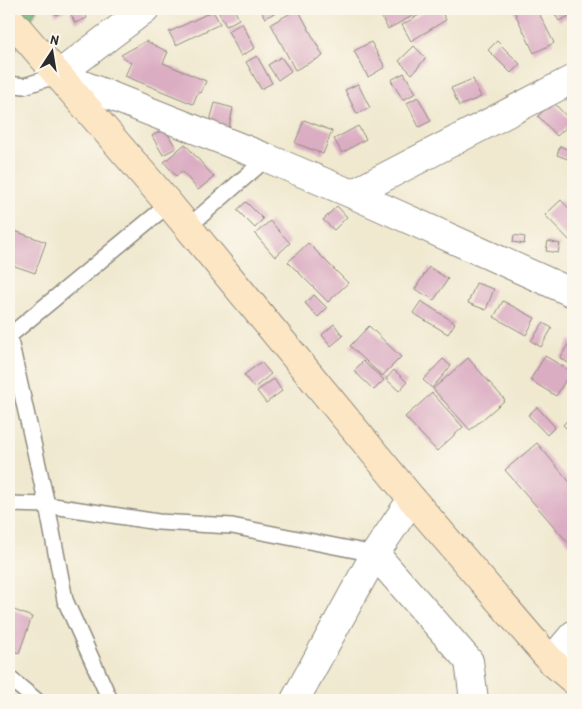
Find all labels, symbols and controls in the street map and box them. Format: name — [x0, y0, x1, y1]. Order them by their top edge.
north arrow — [28, 28, 78, 78]
text: N — [49, 29, 61, 49]

